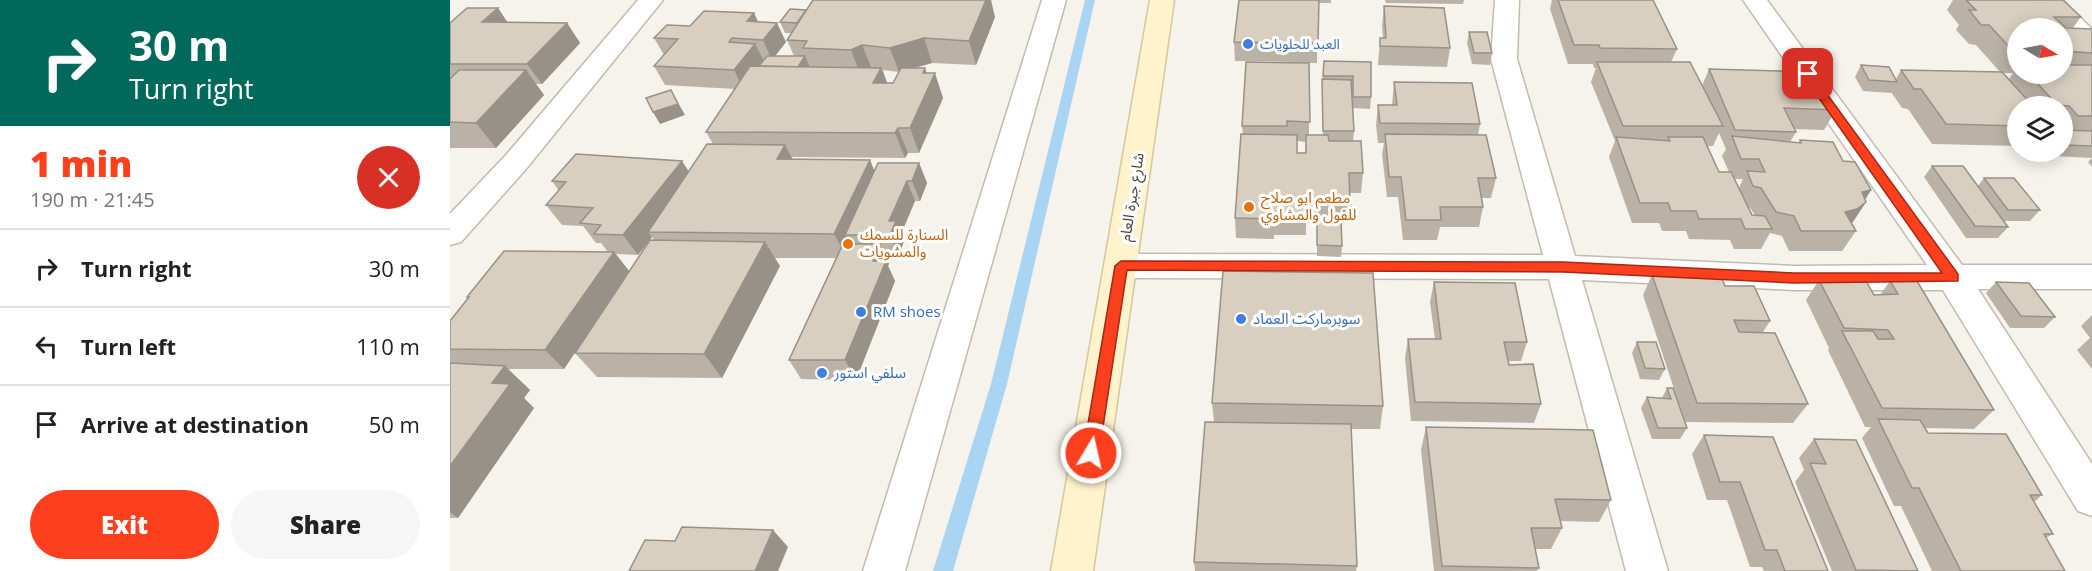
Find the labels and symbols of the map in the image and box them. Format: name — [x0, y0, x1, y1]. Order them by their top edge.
north arrow — [2007, 18, 2073, 84]
place label: العبد للحلويات — [1260, 34, 1340, 53]
marker: العبد للحلويات — [1241, 37, 1255, 51]
pin — [1782, 48, 1833, 99]
street label: شارع جبرة العام — [1114, 151, 1151, 243]
place label: مطعم ابو صلاح للفول والمشاوي — [1261, 187, 1356, 226]
marker: مطعم ابو صلاح للفول والمشاوي — [1242, 200, 1256, 214]
place label: السنارة للسمك والمشويات — [860, 224, 948, 261]
marker: السنارة للسمك والمشويات — [841, 237, 855, 251]
place label: RM shoes — [873, 301, 941, 321]
marker: RM shoes — [854, 305, 868, 319]
place label: سوبرماركت العماد — [1253, 308, 1361, 328]
marker: سوبرماركت العماد — [1234, 312, 1248, 326]
place label: سلفي استور — [833, 362, 906, 384]
marker: سلفي استور — [815, 366, 829, 380]
position arrow — [1059, 421, 1123, 485]

